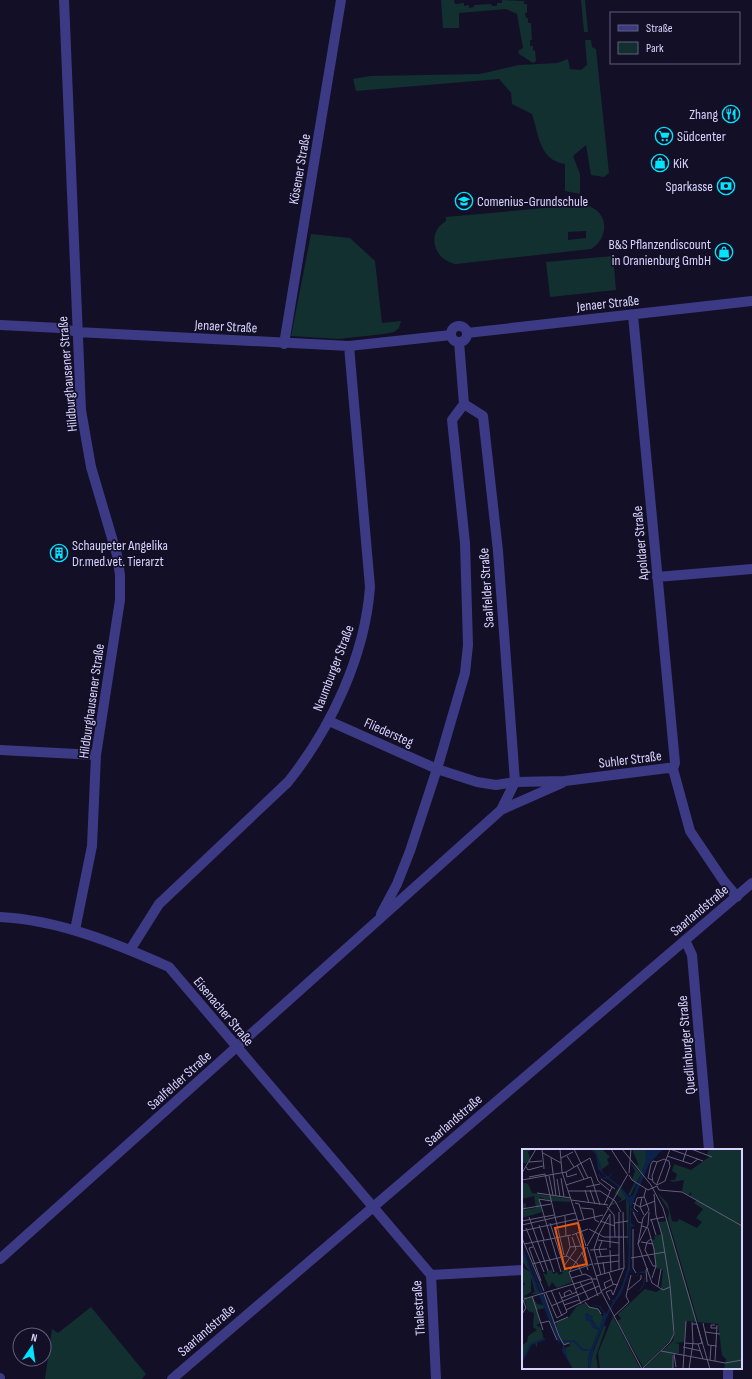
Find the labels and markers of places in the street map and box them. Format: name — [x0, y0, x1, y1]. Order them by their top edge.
restaurant icon: Zhang — [721, 104, 741, 124]
place label: Zhang — [689, 106, 718, 123]
supermarket icon: Südcenter — [654, 126, 674, 146]
place label: Südcenter — [677, 128, 726, 145]
shop icon: KiK — [650, 153, 670, 173]
place label: KiK — [673, 155, 689, 172]
bank icon: Sparkasse — [716, 176, 736, 196]
place label: Sparkasse — [666, 178, 713, 195]
school or university icon: Comenius-Grundschule — [454, 191, 474, 211]
place label: Comenius-Grundschule — [477, 193, 588, 210]
place label: B&S Pflanzendiscount in Oranienburg GmbH — [608, 236, 711, 269]
shop icon: B&S Pflanzendiscount in Oranienburg GmbH — [714, 242, 734, 262]
place label: Schaupeter Angelika Dr.med.vet. Tierarzt — [72, 537, 168, 570]
building icon: Schaupeter Angelika Dr.med.vet. Tierarzt — [49, 543, 69, 563]

